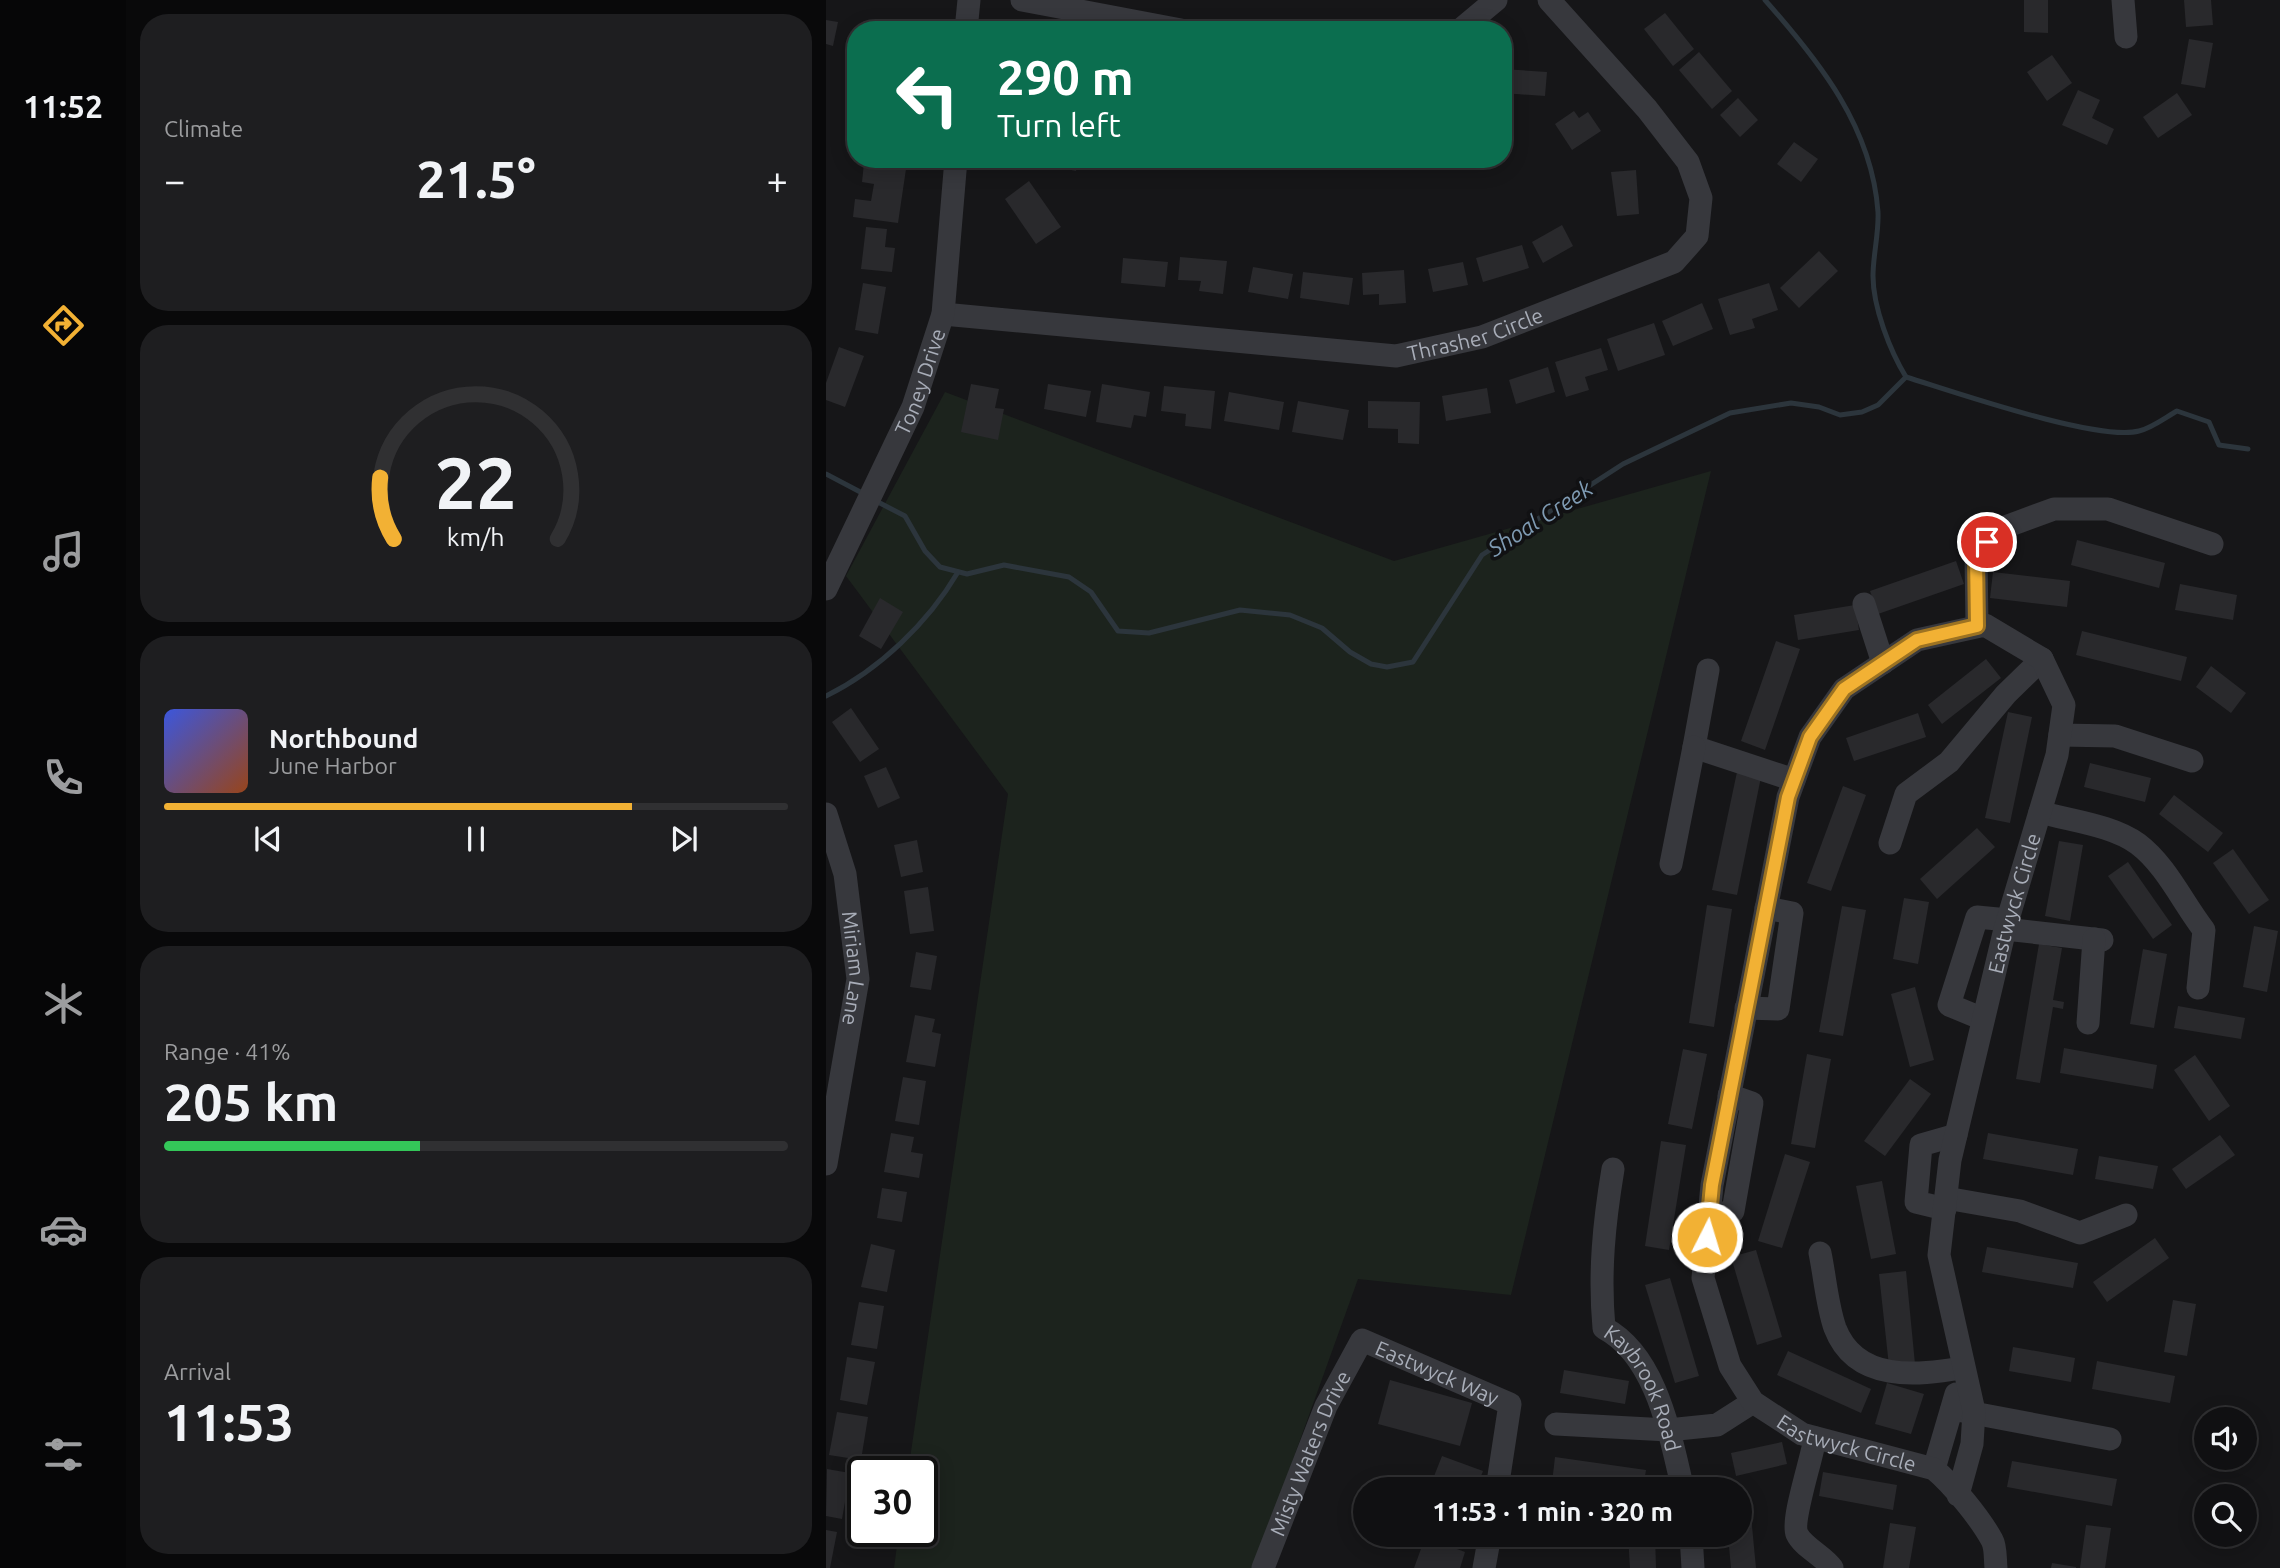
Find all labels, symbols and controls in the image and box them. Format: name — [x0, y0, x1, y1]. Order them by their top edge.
icon: left — [882, 49, 973, 140]
text: 290 m — [997, 49, 1134, 104]
text: 11:52 — [23, 88, 103, 124]
text: Turn left — [997, 107, 1121, 143]
text: Climate — [164, 116, 243, 141]
text: 21.5° — [416, 150, 536, 208]
text: − — [164, 159, 185, 201]
text: + — [767, 159, 788, 201]
icon: directions — [39, 301, 88, 350]
street label: Thrasher Circle — [1405, 302, 1546, 365]
street label: Toney Drive — [890, 325, 950, 439]
text: 22 — [435, 442, 517, 524]
water label: Shoal Creek — [1482, 475, 1597, 562]
pin — [1957, 512, 2017, 572]
text: km/h — [447, 523, 505, 551]
icon: arrive — [1968, 523, 2006, 561]
icon: music — [39, 527, 88, 576]
text: Northbound — [269, 724, 418, 753]
icon: phone — [39, 753, 88, 802]
text: June Harbor — [269, 753, 397, 778]
icon: previous — [249, 820, 287, 858]
icon: pause — [457, 820, 495, 858]
icon: next — [665, 820, 703, 858]
street label: Eastwyck Circle — [1983, 830, 2045, 976]
street label: Miriam Lane — [838, 910, 870, 1027]
icon: climate — [39, 979, 88, 1028]
text: Range · 41% — [164, 1039, 291, 1064]
text: 205 km — [164, 1073, 338, 1131]
position arrow — [1670, 1200, 1744, 1274]
icon: car — [39, 1205, 88, 1254]
street label: Kaybrook Road — [1600, 1319, 1686, 1454]
street label: Eastwyck Way — [1372, 1335, 1503, 1410]
text: Arrival — [164, 1359, 231, 1384]
street label: Misty Waters Drive — [1265, 1366, 1355, 1539]
text: 11:53 — [164, 1393, 294, 1451]
map controls — [2194, 1407, 2257, 1547]
button: sound — [2194, 1407, 2257, 1470]
street label: Eastwyck Circle — [1773, 1409, 1919, 1476]
icon: filters — [39, 1430, 88, 1479]
speed limit sign: 30 — [847, 1456, 938, 1547]
button: search — [2194, 1484, 2257, 1547]
text: 11:53 · 1 min · 320 m — [1432, 1497, 1673, 1526]

